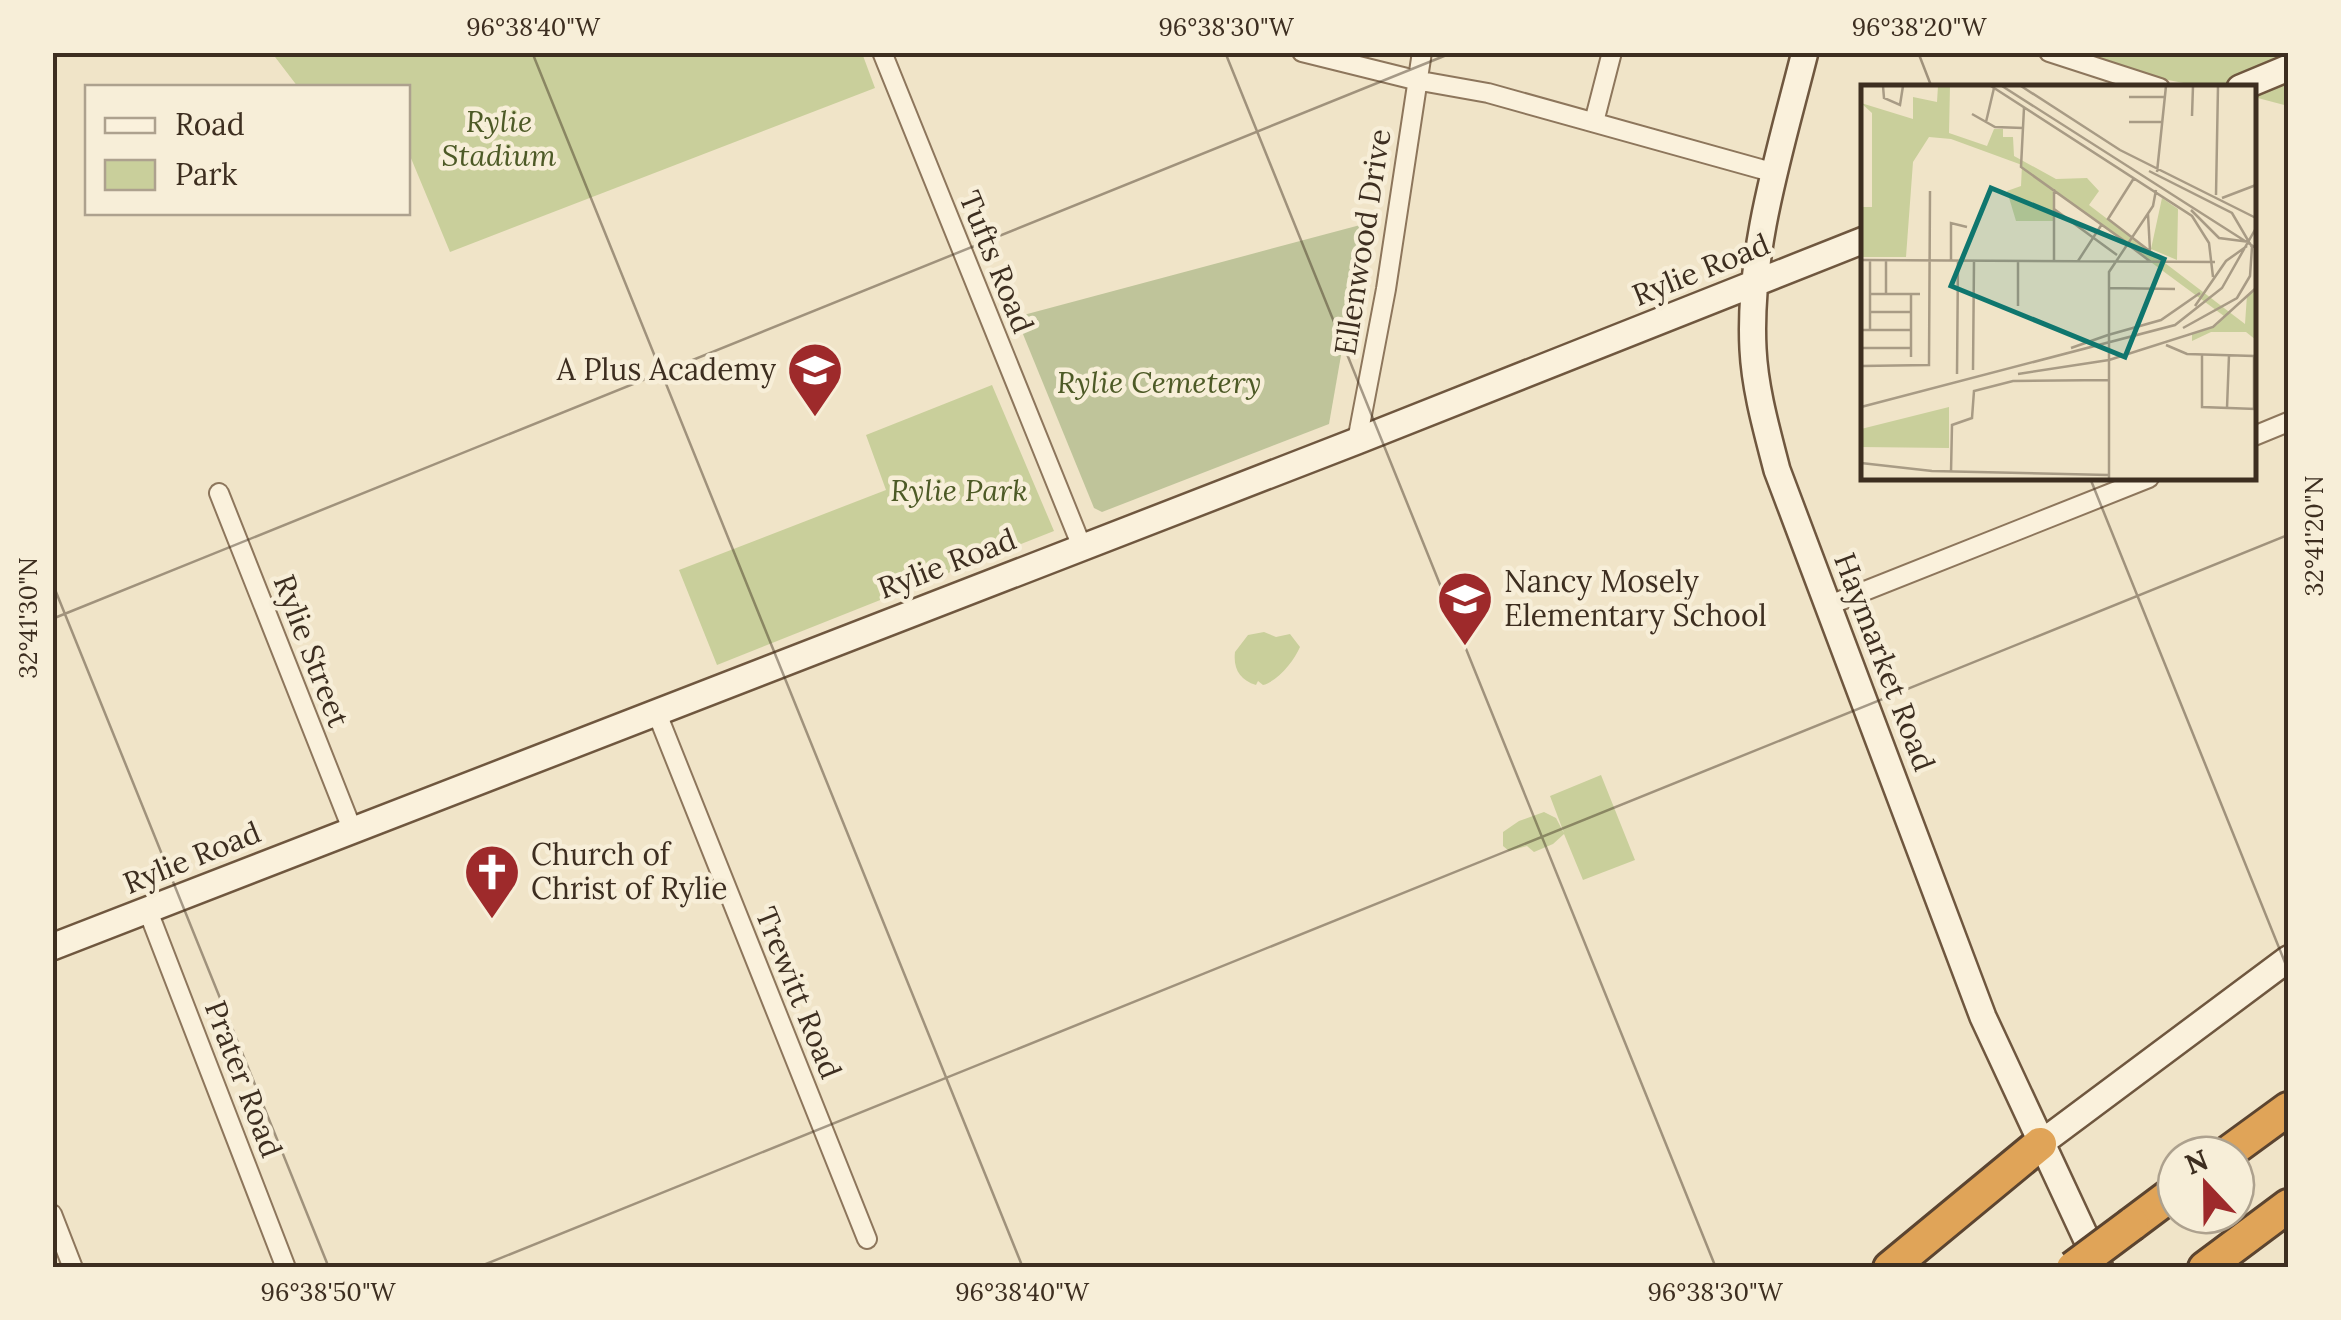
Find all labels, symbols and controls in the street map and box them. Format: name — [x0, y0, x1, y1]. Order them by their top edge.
text: 96°38'40"W — [466, 11, 601, 43]
text: 96°38'30"W — [1158, 11, 1295, 43]
text: 96°38'20"W — [1852, 11, 1987, 43]
legend — [85, 85, 410, 215]
inset map — [1861, 85, 2256, 480]
park label: Rylie Stadium — [442, 102, 556, 174]
text: Road — [175, 105, 245, 143]
street label: Ellenwood Drive — [1325, 126, 1399, 358]
text: Park — [175, 155, 237, 193]
street label: Tufts Road — [951, 185, 1043, 338]
street label: Rylie Road — [1626, 224, 1775, 315]
school or university icon: A Plus Academy — [785, 340, 845, 419]
place label: A Plus Academy — [556, 350, 776, 389]
park label: Rylie Cemetery — [1057, 363, 1261, 401]
park label: Rylie Park — [890, 471, 1028, 509]
text: 32°41'20"N — [2298, 475, 2330, 597]
street label: Rylie Road — [872, 519, 1021, 608]
street label: Haymarket Road — [1825, 547, 1944, 776]
text: 32°41'30"N — [12, 557, 44, 679]
place label: Nancy Mosely Elementary School — [1504, 562, 1767, 635]
street label: Rylie Street — [265, 569, 359, 733]
school or university icon: Nancy Mosely Elementary School — [1435, 569, 1495, 648]
street label: Rylie Road — [117, 812, 266, 903]
place label: Church of Christ of Rylie — [531, 835, 727, 908]
church icon: Church of Christ of Rylie — [462, 842, 522, 921]
street label: Trewitt Road — [747, 901, 851, 1084]
street label: Prater Road — [197, 995, 291, 1162]
north arrow — [2156, 1135, 2256, 1235]
text: N — [2180, 1141, 2213, 1183]
text: 96°38'50"W — [261, 1276, 397, 1308]
text: 96°38'40"W — [955, 1276, 1090, 1308]
text: 96°38'30"W — [1647, 1276, 1784, 1308]

